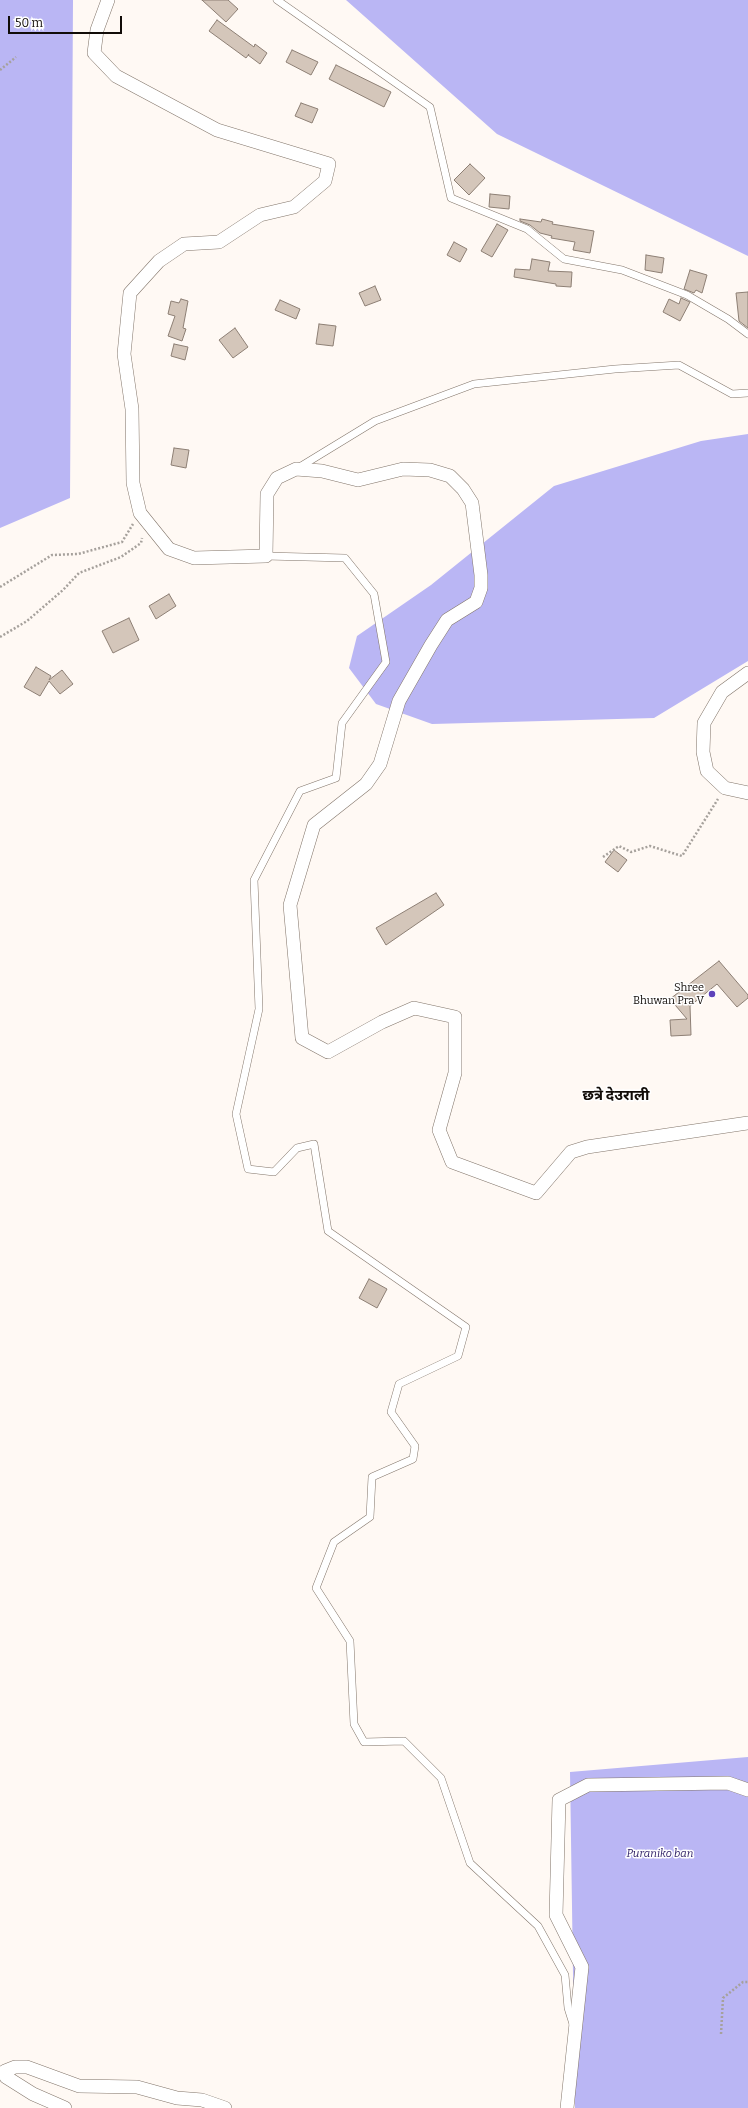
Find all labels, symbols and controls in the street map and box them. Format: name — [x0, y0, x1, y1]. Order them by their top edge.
scale bar — [10, 8, 124, 34]
text: 50 m — [15, 16, 43, 30]
place label: Shree Bhuwan Pra V — [633, 981, 704, 1007]
marker: Shree Bhuwan Pra V — [707, 989, 717, 999]
district label: छत्रे देउराली — [583, 1087, 649, 1105]
park label: Puraniko ban — [627, 1847, 693, 1861]

